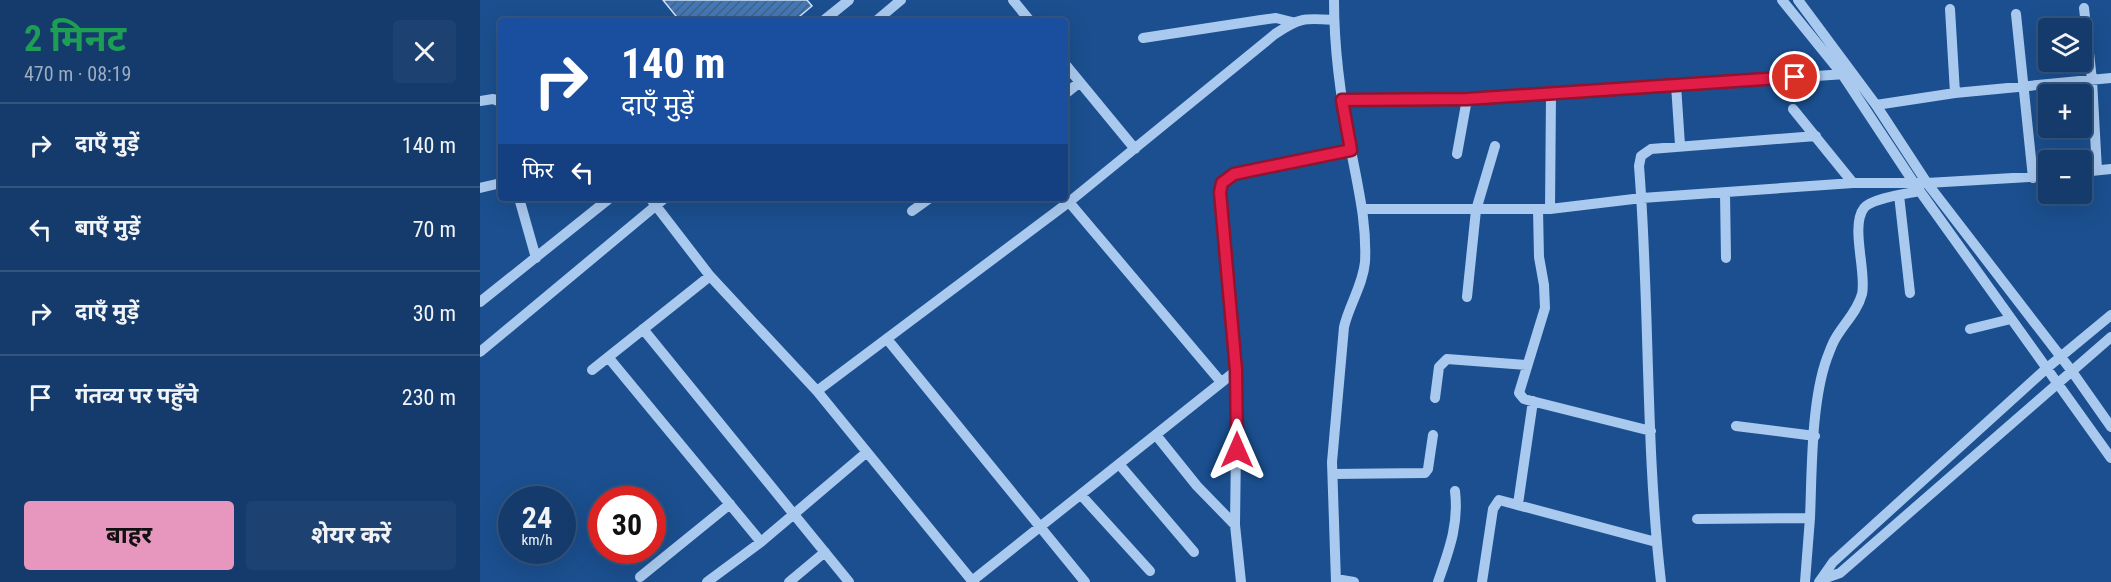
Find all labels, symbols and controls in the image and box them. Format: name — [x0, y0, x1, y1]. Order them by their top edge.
text: 2 मिनट — [24, 18, 126, 60]
map controls — [2038, 18, 2092, 204]
button: layers — [2038, 18, 2092, 72]
button: close — [393, 20, 456, 83]
text: 140 m — [621, 39, 726, 88]
icon: right — [522, 42, 600, 120]
pin — [1769, 51, 1820, 102]
icon: arrive — [1778, 60, 1811, 93]
text: 470 m · 08:19 — [24, 62, 131, 86]
button: + — [2038, 84, 2092, 138]
text: दाएँ मुड़ें — [621, 89, 694, 121]
icon: right — [24, 129, 57, 162]
text: दाएँ मुड़ें — [75, 131, 139, 156]
text: 140 m — [402, 133, 456, 158]
button: − — [2038, 150, 2092, 204]
icon: left — [566, 156, 599, 189]
text: फिर — [522, 158, 554, 183]
icon: left — [24, 213, 57, 246]
text: बाएँ मुड़ें — [75, 215, 140, 240]
text: 70 m — [413, 217, 456, 242]
icon: right — [24, 297, 57, 330]
text: दाएँ मुड़ें — [75, 299, 139, 324]
text: 30 m — [413, 301, 456, 326]
icon: arrive — [24, 381, 57, 414]
text: गंतव्य पर पहुँचे — [75, 383, 198, 408]
text: 230 m — [402, 385, 456, 410]
position arrow — [1205, 418, 1269, 482]
speed limit sign: 30 — [588, 486, 666, 564]
text: 24 — [522, 500, 552, 535]
button: बाहर — [24, 501, 234, 570]
button: शेयर करें — [246, 501, 456, 570]
text: km/h — [522, 531, 552, 549]

